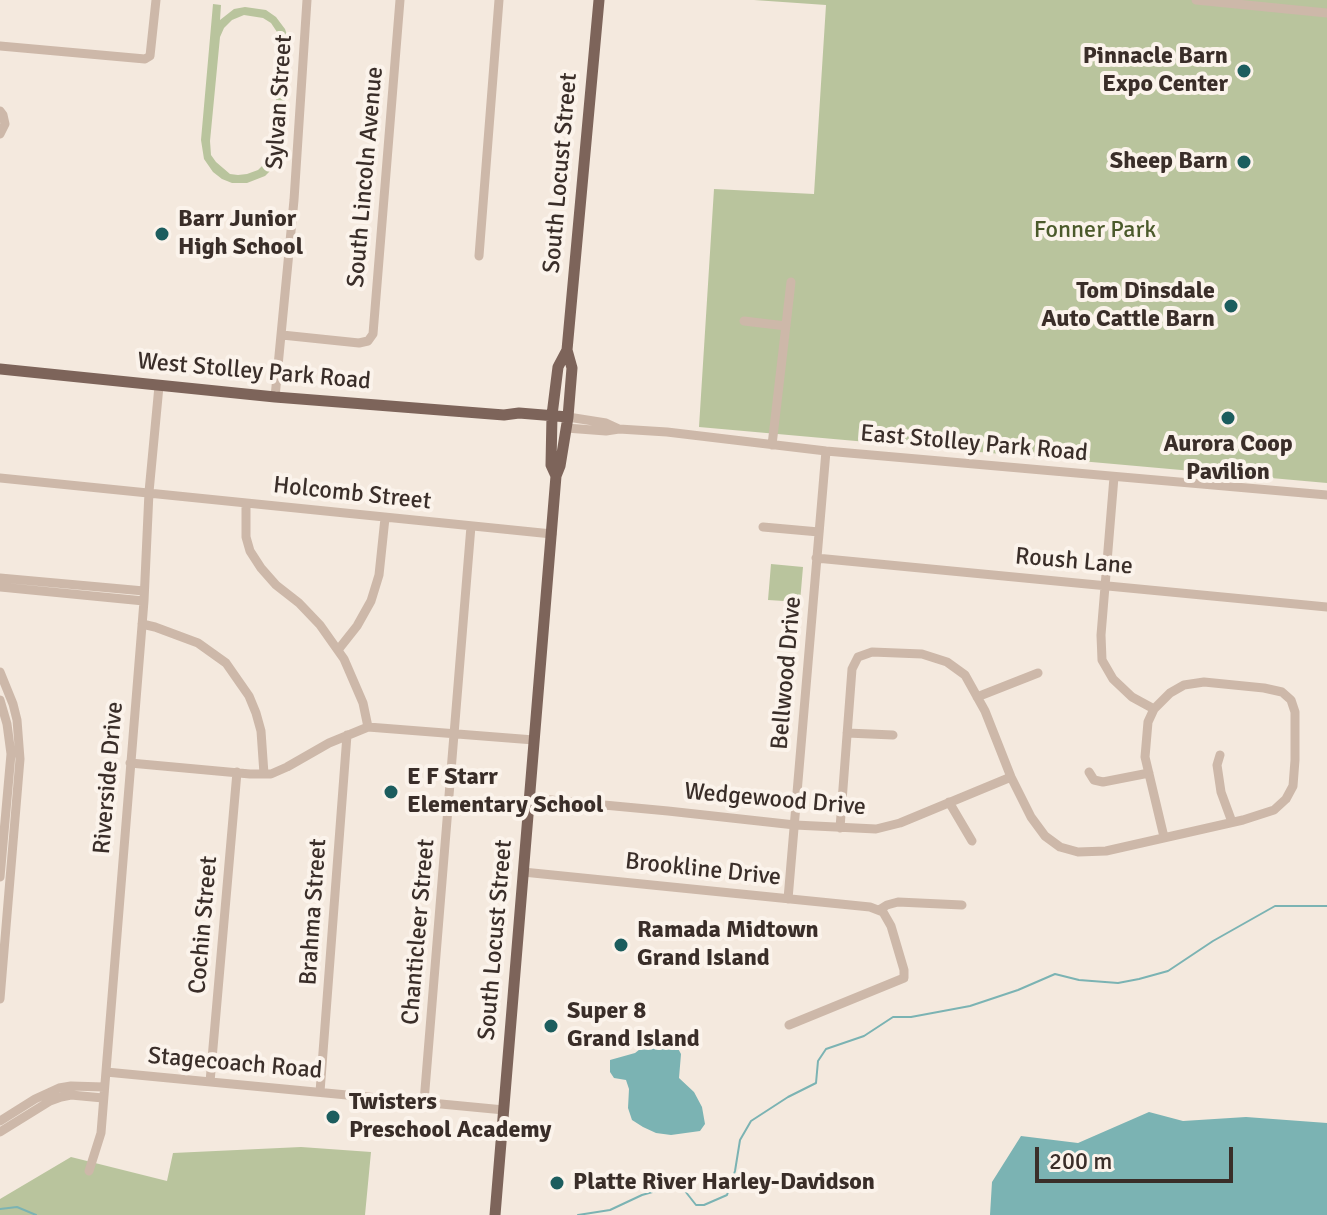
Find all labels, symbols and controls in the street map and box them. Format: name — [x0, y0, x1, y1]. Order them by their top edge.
street label: Sylvan Street — [261, 34, 299, 170]
place label: Pinnacle Barn Expo Center — [1083, 43, 1228, 99]
marker: Pinnacle Barn Expo Center — [1235, 62, 1253, 80]
street label: South Lincoln Avenue — [342, 65, 390, 289]
street label: South Locust Street — [538, 72, 584, 274]
place label: Sheep Barn — [1110, 148, 1228, 176]
marker: Sheep Barn — [1235, 153, 1253, 171]
place label: Barr Junior High School — [178, 206, 303, 262]
park label: Fonner Park — [1034, 217, 1156, 245]
marker: Barr Junior High School — [153, 225, 171, 243]
place label: Tom Dinsdale Auto Cattle Barn — [1041, 278, 1215, 334]
marker: Tom Dinsdale Auto Cattle Barn — [1222, 297, 1240, 315]
street label: West Stolley Park Road — [136, 347, 372, 397]
marker: Aurora Coop Pavilion — [1219, 409, 1237, 427]
street label: East Stolley Park Road — [859, 420, 1089, 468]
place label: Aurora Coop Pavilion — [1163, 431, 1293, 487]
street label: Holcomb Street — [272, 471, 432, 517]
street label: Roush Lane — [1014, 543, 1134, 581]
street label: Bellwood Drive — [766, 595, 808, 751]
street label: Riverside Drive — [88, 701, 130, 855]
place label: E F Starr Elementary School — [407, 764, 604, 820]
street label: Wedgewood Drive — [683, 778, 867, 822]
marker: E F Starr Elementary School — [382, 783, 400, 801]
street label: Brahma Street — [295, 838, 333, 986]
street label: Chanticleer Street — [397, 838, 441, 1026]
street label: South Locust Street — [473, 839, 519, 1041]
street label: Brookline Drive — [624, 847, 782, 893]
street label: Cochin Street — [184, 855, 224, 995]
place label: Ramada Midtown Grand Island — [637, 917, 819, 973]
marker: Ramada Midtown Grand Island — [612, 936, 630, 954]
place label: Super 8 Grand Island — [567, 998, 700, 1054]
marker: Super 8 Grand Island — [542, 1017, 560, 1035]
street label: Stagecoach Road — [146, 1042, 324, 1086]
place label: Twisters Preschool Academy — [349, 1089, 551, 1145]
marker: Twisters Preschool Academy — [324, 1108, 342, 1126]
scale bar — [1039, 1131, 1237, 1181]
text: 200 m — [1049, 1146, 1112, 1176]
place label: Platte River Harley-Davidson — [573, 1169, 875, 1197]
marker: Platte River Harley-Davidson — [548, 1174, 566, 1192]

